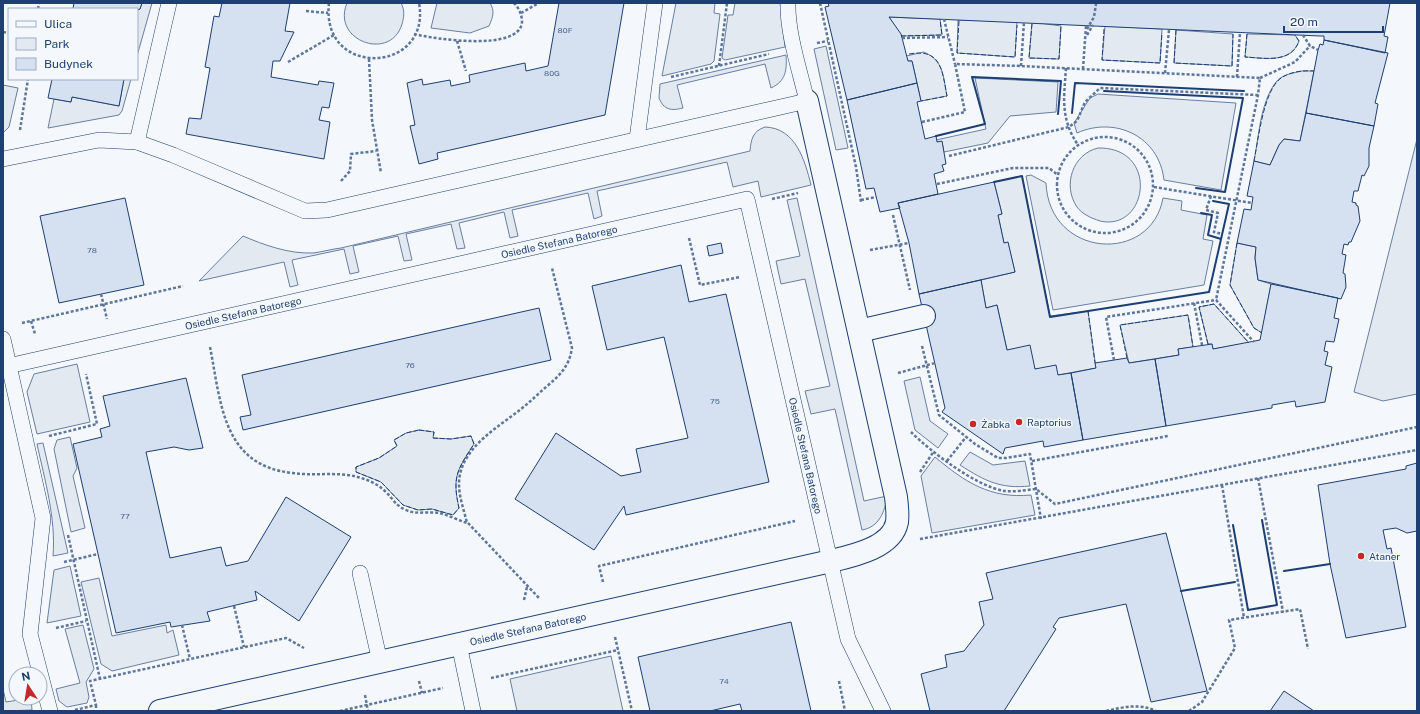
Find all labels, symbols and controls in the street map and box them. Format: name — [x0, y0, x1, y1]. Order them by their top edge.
legend — [8, 8, 138, 80]
scale bar — [1284, 8, 1383, 34]
text: 20 m — [1290, 15, 1318, 29]
text: Ulica — [44, 17, 72, 31]
house number: 80F — [558, 25, 573, 35]
text: Park — [44, 37, 70, 51]
text: Budynek — [44, 57, 93, 71]
house number: 80G — [544, 68, 560, 78]
street label: Osiedle Stefana Batorego — [500, 222, 619, 260]
house number: 78 — [87, 245, 97, 255]
street label: Osiedle Stefana Batorego — [184, 294, 303, 332]
house number: 76 — [405, 360, 415, 370]
house number: 75 — [710, 396, 720, 406]
street label: Osiedle Stefana Batorego — [787, 396, 825, 515]
place label: Raptorius — [1027, 416, 1072, 428]
marker: Raptorius — [1014, 417, 1024, 427]
place label: Żabka — [981, 418, 1010, 430]
marker: Żabka — [968, 419, 978, 429]
house number: 77 — [120, 511, 130, 521]
place label: Ataner — [1369, 550, 1400, 562]
marker: Ataner — [1356, 551, 1366, 561]
street label: Osiedle Stefana Batorego — [469, 610, 588, 648]
north arrow — [8, 666, 48, 706]
text: N — [20, 669, 31, 683]
house number: 74 — [719, 676, 729, 686]

